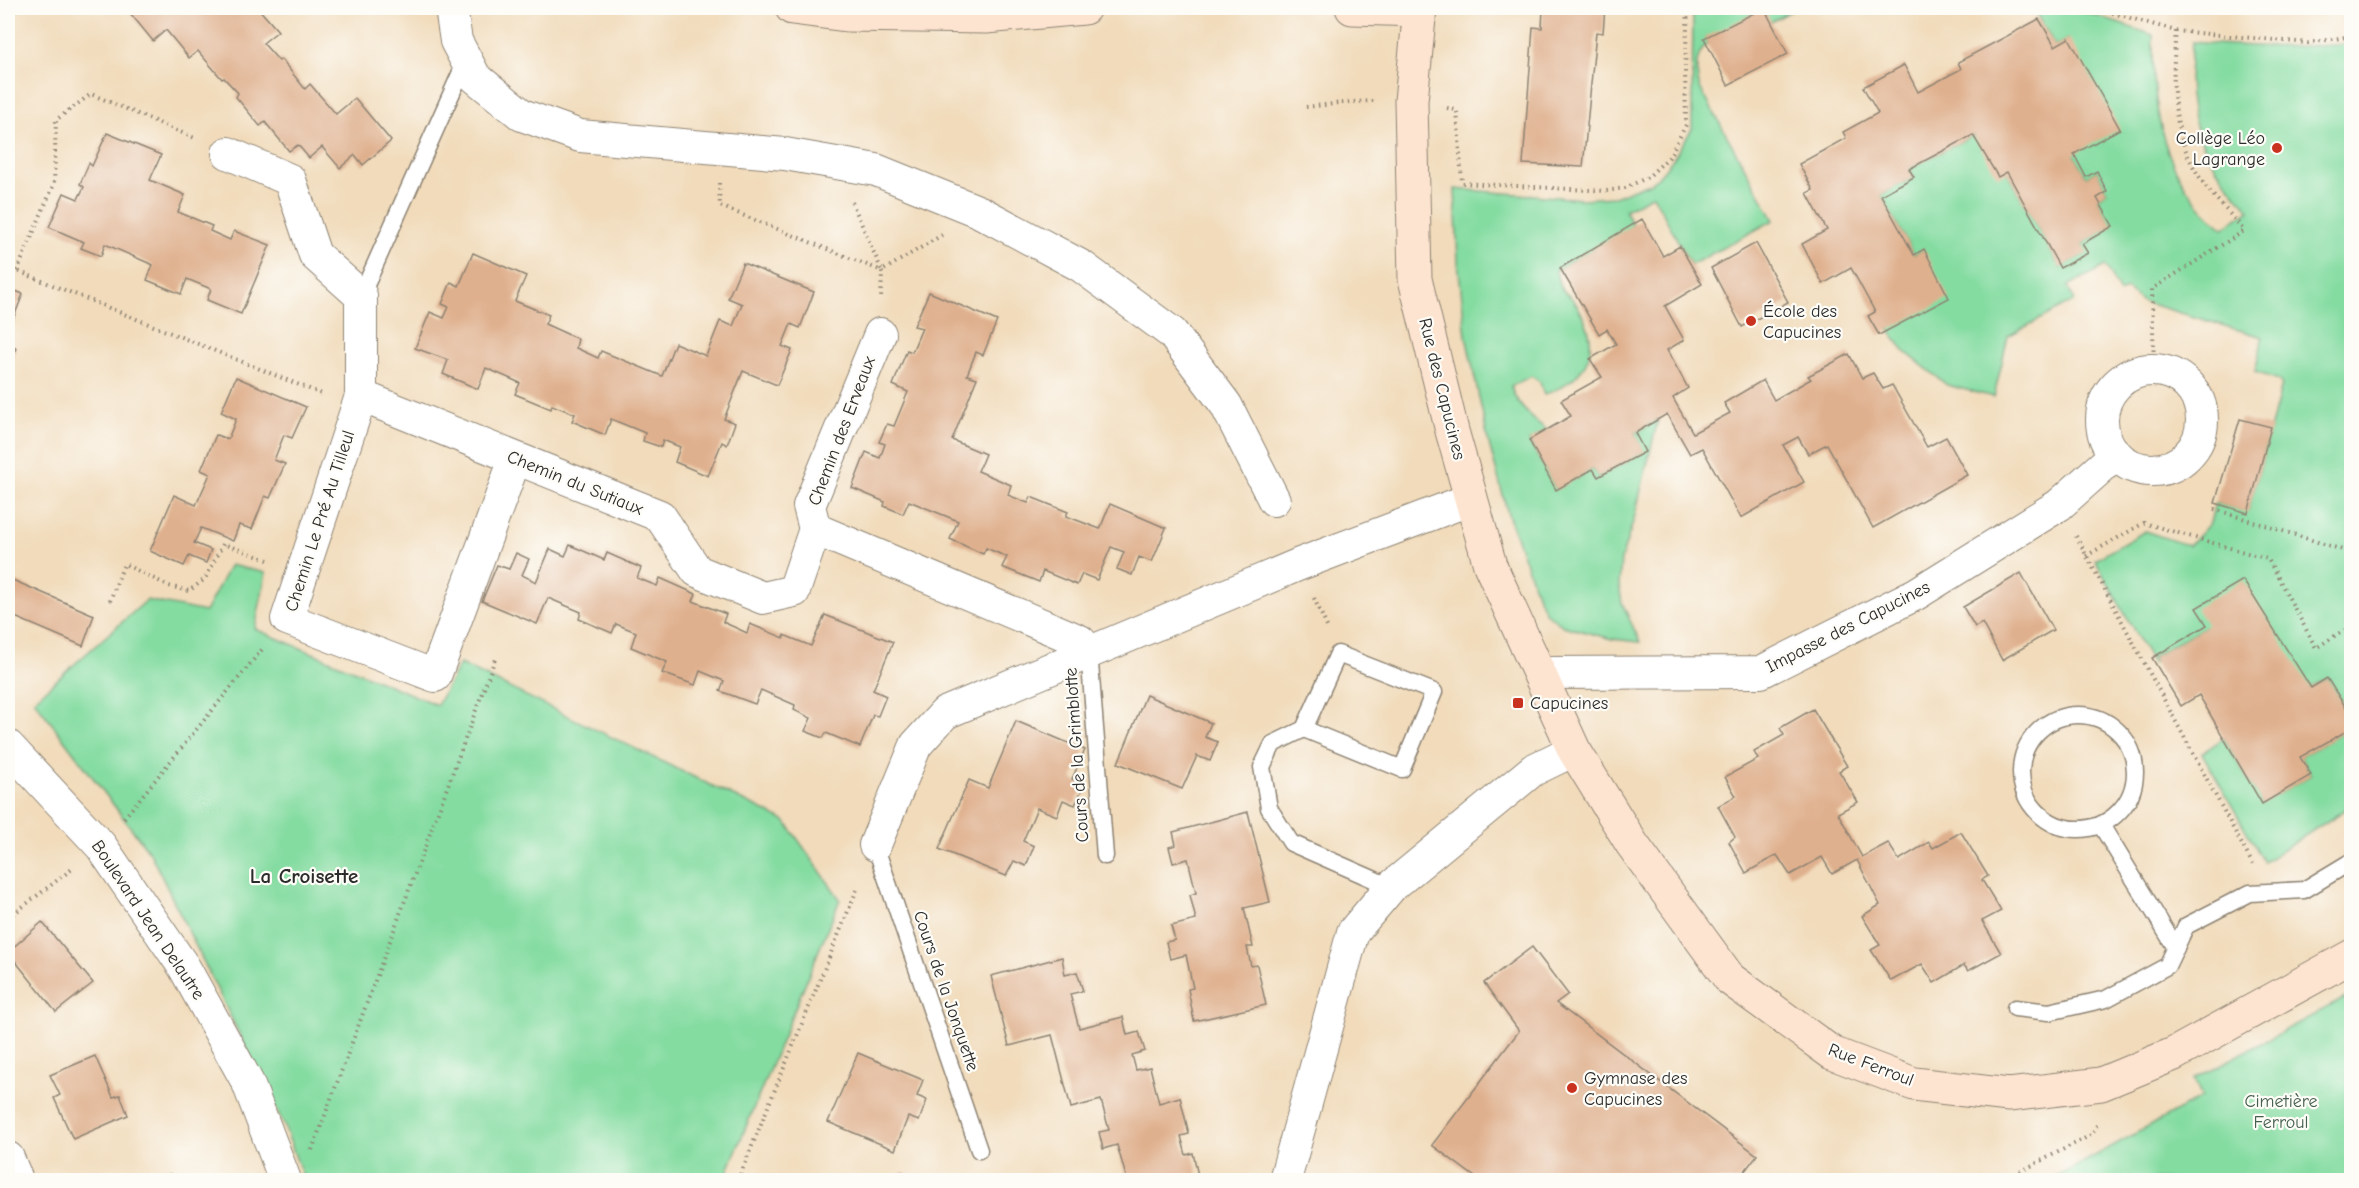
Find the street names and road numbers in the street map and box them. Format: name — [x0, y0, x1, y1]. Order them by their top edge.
street label: Rue des Capucines — [1414, 316, 1470, 462]
street label: Chemin des Erveaux — [804, 353, 880, 508]
street label: Chemin Le Pré Au Tilleul — [281, 428, 359, 614]
street label: Chemin du Sutiaux — [504, 446, 646, 520]
street label: Impasse des Capucines — [1763, 577, 1933, 677]
street label: Cours de la Grimblotte — [1060, 667, 1094, 843]
street label: Boulevard Jean Delautre — [87, 836, 209, 1004]
street label: Cours de la Jonquette — [909, 908, 983, 1074]
street label: Rue Ferroul — [1825, 1039, 1917, 1091]

